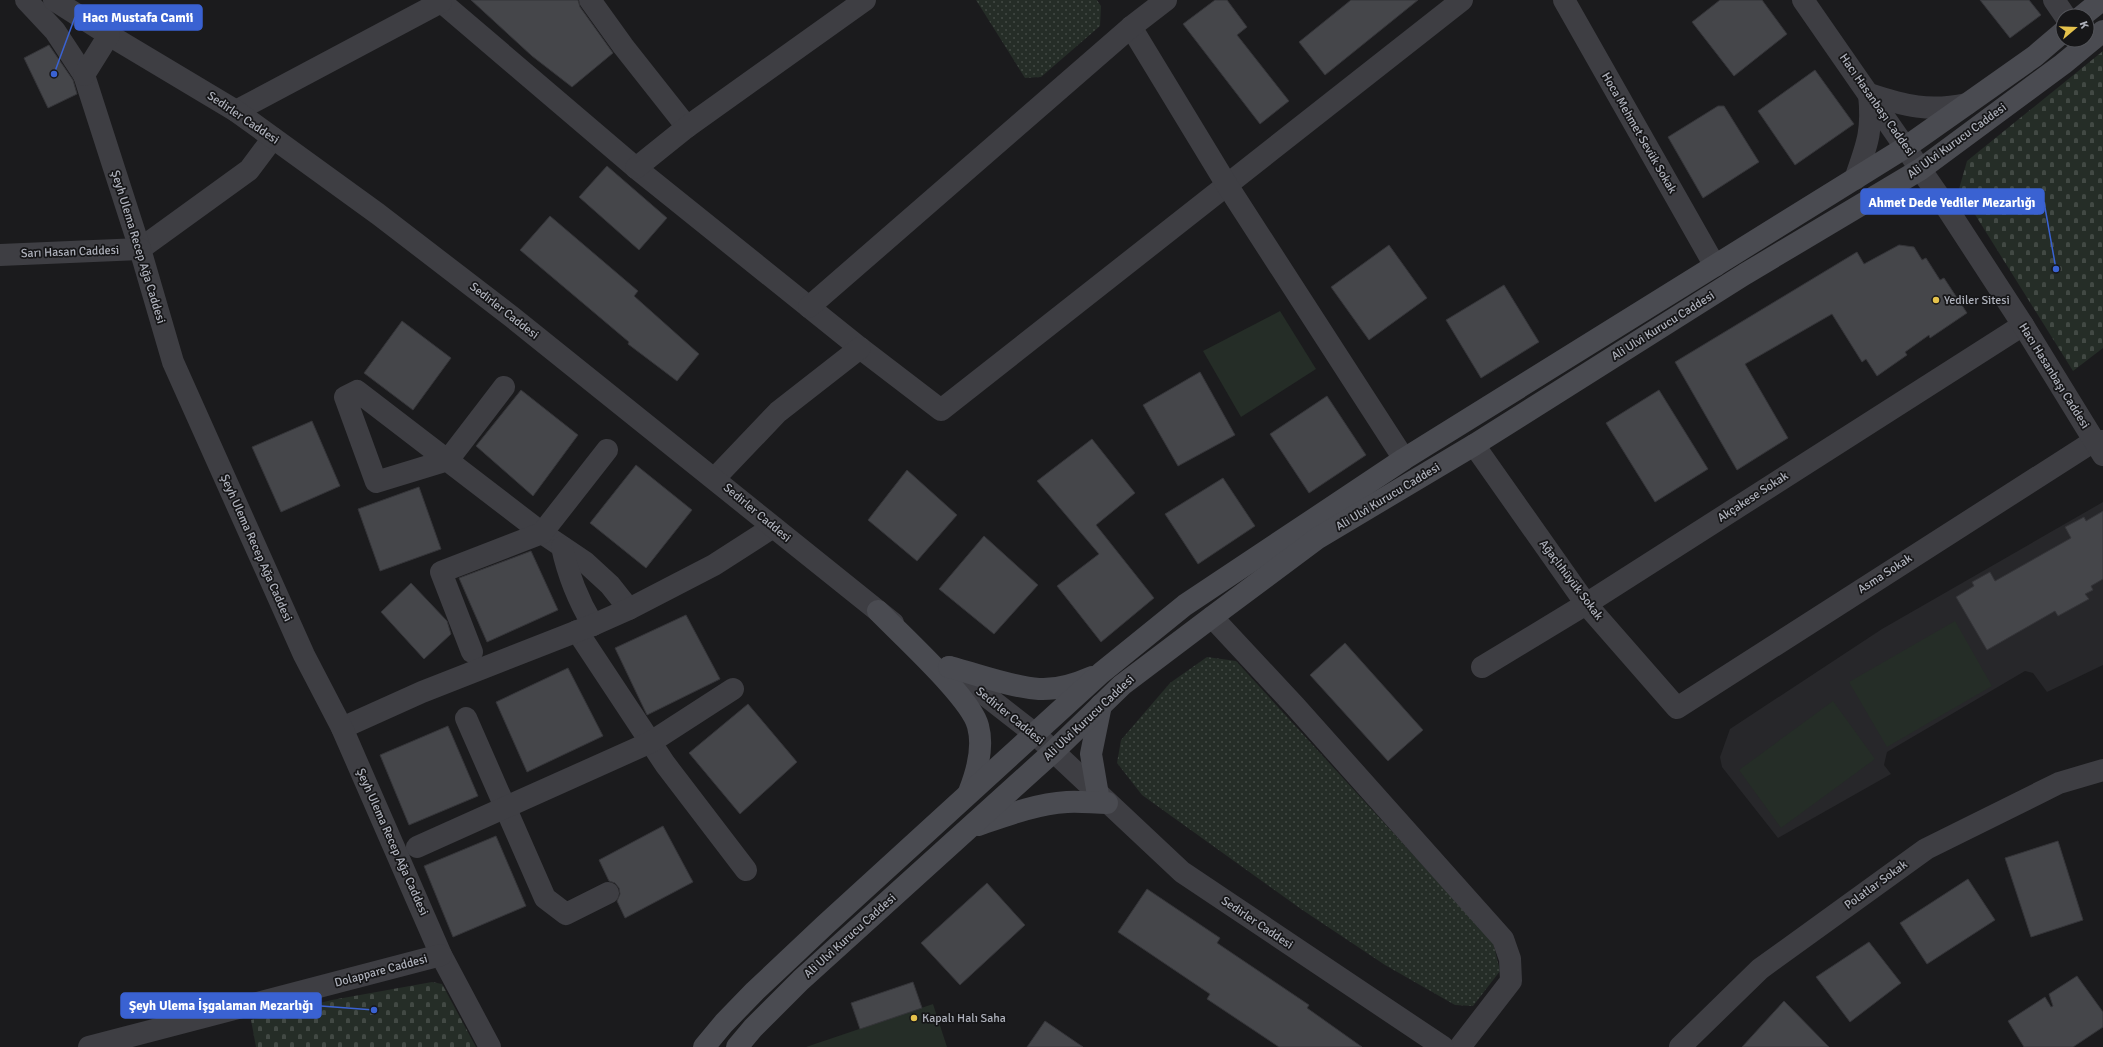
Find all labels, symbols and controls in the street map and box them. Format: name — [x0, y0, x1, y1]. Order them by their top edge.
callout: Hacı Mustafa Camii — [75, 5, 202, 30]
north arrow — [2055, 8, 2095, 48]
text: Hacı Mustafa Camii — [83, 10, 194, 26]
text: K — [2077, 20, 2091, 30]
street label: Hacı Hasanbaşı Caddesi — [1836, 51, 1918, 159]
street label: Hoca Mehmet Sevük Sokak — [1598, 70, 1680, 196]
street label: Sedirler Caddesi — [204, 88, 282, 148]
street label: Ali Ulvi Kurucu Caddesi — [1904, 100, 2010, 182]
street label: Şeyh Ulema Recep Ağa Caddesi — [108, 169, 168, 325]
callout: Ahmet Dede Yediler Mezarlığı — [1861, 189, 2044, 214]
text: Ahmet Dede Yediler Mezarlığı — [1869, 195, 2036, 211]
street label: Sarı Hasan Caddesi — [21, 243, 119, 261]
street label: Sedirler Caddesi — [466, 279, 542, 343]
street label: Ali Ulvi Kurucu Caddesi — [1609, 288, 1717, 364]
place label: Yediler Sitesi — [1944, 293, 2010, 308]
marker: Yediler Sitesi — [1931, 295, 1941, 305]
street label: Hacı Hasanbaşı Caddesi — [2015, 320, 2093, 432]
street label: Ali Ulvi Kurucu Caddesi — [1333, 460, 1443, 534]
street label: Akçakese Sokak — [1715, 468, 1791, 526]
street label: Şeyh Ulema Recep Ağa Caddesi — [217, 472, 295, 624]
street label: Sedirler Caddesi — [720, 480, 794, 546]
street label: Ağaçlıhüyük Sokak — [1536, 537, 1606, 623]
street label: Asma Sokak — [1855, 551, 1915, 597]
street label: Ali Ulvi Kurucu Caddesi — [1040, 672, 1138, 764]
street label: Sedirler Caddesi — [973, 684, 1047, 748]
street label: Şeyh Ulema Recep Ağa Caddesi — [353, 766, 431, 918]
street label: Polatlar Sokak — [1842, 857, 1910, 913]
street label: Ali Ulvi Kurucu Caddesi — [801, 891, 899, 981]
street label: Sedirler Caddesi — [1218, 893, 1296, 953]
street label: Dolappare Caddesi — [333, 951, 429, 991]
callout: Şeyh Ulema İşgalaman Mezarlığı — [121, 993, 321, 1018]
text: Şeyh Ulema İşgalaman Mezarlığı — [129, 997, 313, 1014]
place label: Kapalı Halı Saha — [922, 1011, 1006, 1026]
marker: Kapalı Halı Saha — [909, 1013, 919, 1023]

